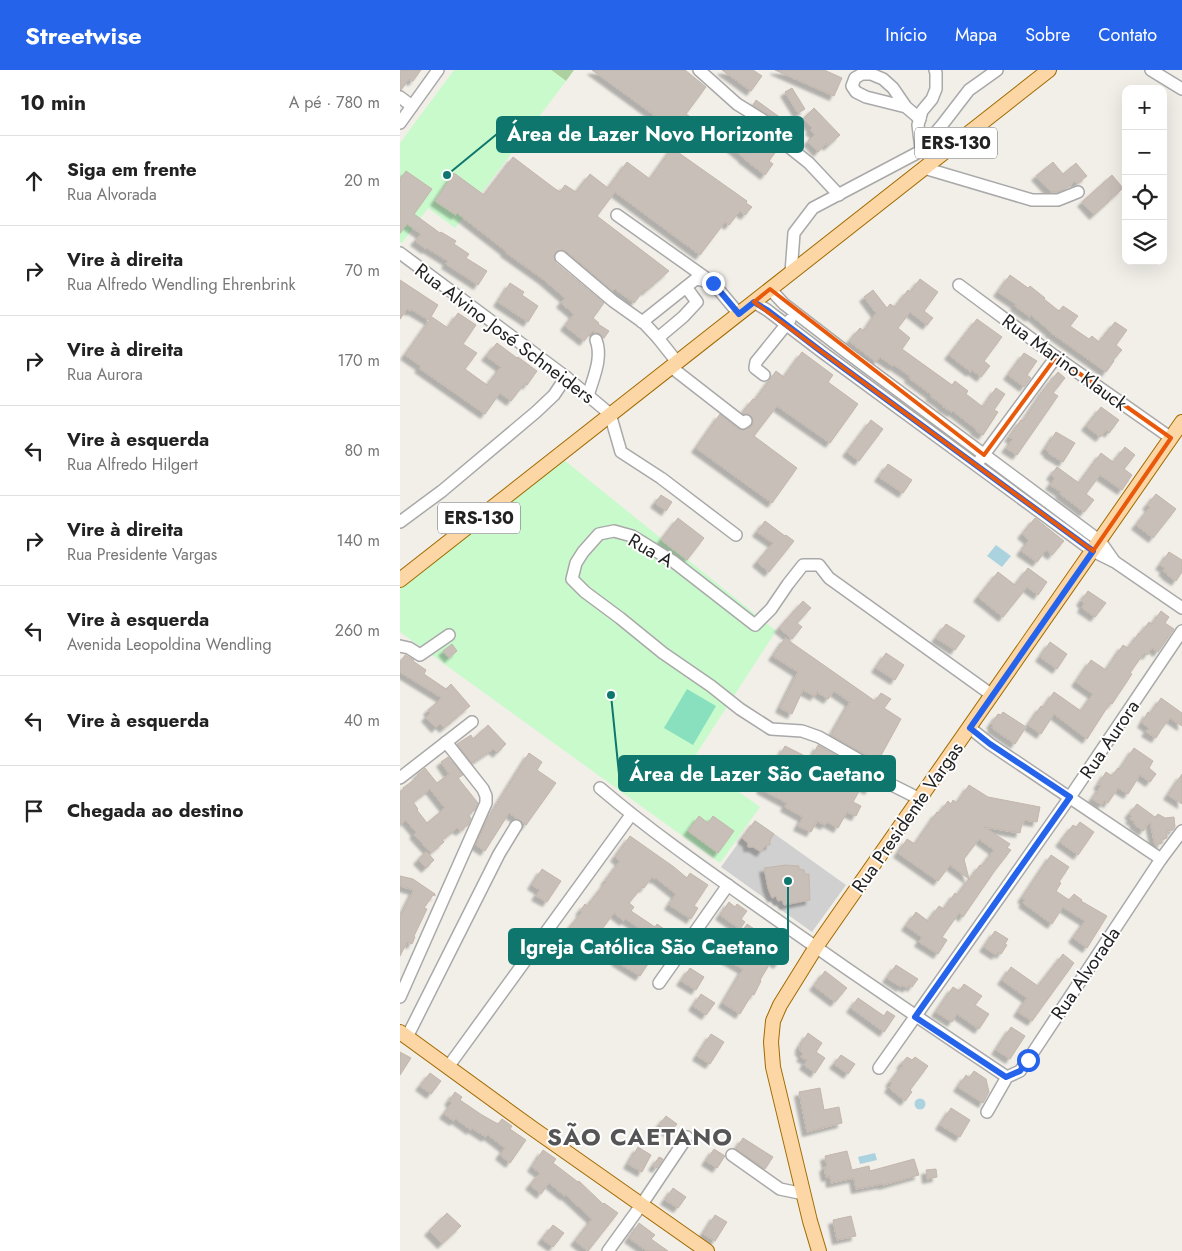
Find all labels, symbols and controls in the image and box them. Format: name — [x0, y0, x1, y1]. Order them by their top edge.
text: Streetwise — [25, 18, 142, 53]
text: Início — [885, 22, 927, 48]
text: Mapa — [955, 22, 997, 48]
text: Sobre — [1025, 22, 1070, 48]
text: Contato — [1098, 22, 1157, 48]
map controls — [1122, 85, 1167, 265]
button: + — [1122, 85, 1167, 130]
text: 10 min — [20, 88, 86, 118]
text: A pé · 780 m — [289, 91, 380, 114]
callout: Área de Lazer Novo Horizonte — [497, 117, 803, 152]
text: Área de Lazer Novo Horizonte — [506, 119, 793, 149]
road number: ERS-130 — [915, 128, 997, 158]
button: − — [1122, 130, 1167, 175]
text: Siga em frente — [67, 156, 197, 183]
icon: ahead — [20, 167, 48, 195]
text: 20 m — [344, 169, 380, 192]
button: locate — [1122, 175, 1167, 220]
text: Rua Alvorada — [67, 183, 157, 206]
button: layers — [1122, 220, 1167, 265]
text: Vire à direita — [67, 246, 183, 273]
icon: right — [20, 257, 48, 285]
street label: Rua Alvino José Schneiders — [409, 257, 600, 410]
text: 70 m — [345, 259, 380, 282]
route end — [702, 272, 725, 295]
text: Rua Alfredo Wendling Ehrenbrink — [67, 273, 296, 296]
street label: Rua Marino Klauck — [996, 308, 1133, 418]
text: Vire à direita — [67, 336, 183, 363]
icon: right — [20, 347, 48, 375]
text: 170 m — [338, 349, 380, 372]
text: Rua Aurora — [67, 363, 143, 386]
text: Vire à esquerda — [67, 426, 209, 453]
icon: left — [20, 437, 48, 465]
text: 80 m — [344, 439, 380, 462]
text: Rua Alfredo Hilgert — [67, 453, 198, 476]
road number: ERS-130 — [438, 502, 520, 533]
text: Vire à direita — [67, 516, 183, 543]
icon: right — [20, 527, 48, 555]
street label: Rua A — [623, 527, 679, 574]
text: 140 m — [337, 529, 380, 552]
text: Rua Presidente Vargas — [67, 543, 217, 566]
text: Vire à esquerda — [67, 606, 209, 633]
icon: left — [20, 617, 48, 645]
text: 260 m — [335, 619, 380, 642]
text: Avenida Leopoldina Wendling — [67, 633, 272, 656]
street label: Rua Aurora — [1073, 694, 1146, 784]
icon: left — [20, 707, 48, 735]
text: Vire à esquerda — [67, 707, 209, 734]
text: 40 m — [344, 709, 380, 732]
street label: Rua Presidente Vargas — [845, 736, 970, 898]
callout: Área de Lazer São Caetano — [619, 756, 895, 791]
text: Área de Lazer São Caetano — [628, 759, 885, 789]
icon: arrive — [20, 797, 48, 825]
text: Chegada ao destino — [67, 797, 243, 824]
street label: Rua Alvorada — [1044, 922, 1126, 1025]
callout: Igreja Católica São Caetano — [509, 929, 788, 964]
text: Igreja Católica São Caetano — [520, 933, 779, 962]
route start — [1017, 1049, 1040, 1072]
district label: SÃO CAETANO — [547, 1119, 733, 1154]

